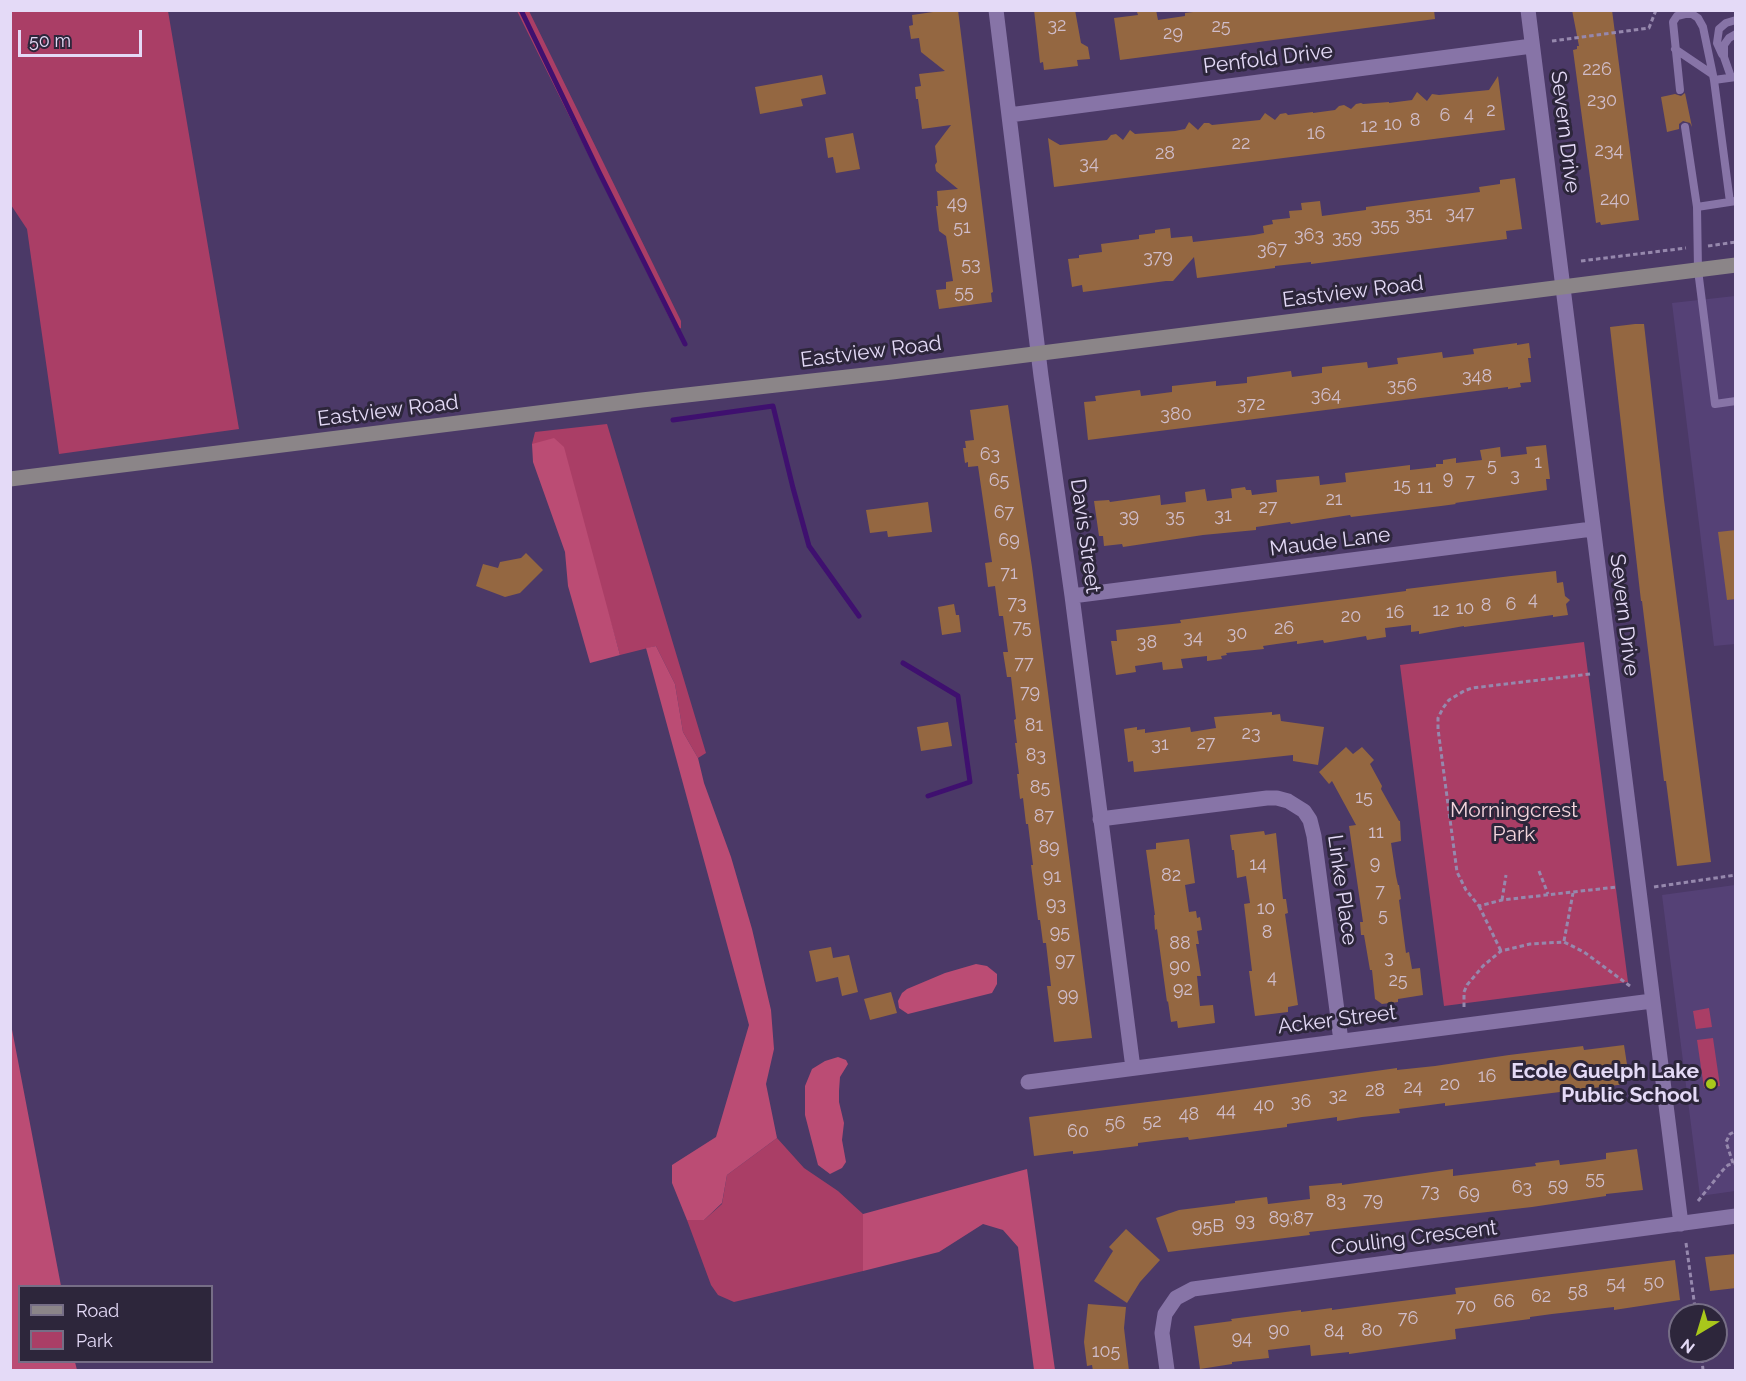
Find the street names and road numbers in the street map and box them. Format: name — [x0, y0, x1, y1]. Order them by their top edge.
street label: Penfold Drive — [1202, 39, 1334, 79]
street label: Severn Drive — [1545, 69, 1585, 195]
street label: Eastview Road — [1281, 271, 1425, 313]
street label: Eastview Road — [799, 331, 943, 373]
street label: Eastview Road — [316, 390, 460, 432]
street label: Davis Street — [1064, 477, 1106, 595]
street label: Maude Lane — [1268, 522, 1392, 562]
street label: Severn Drive — [1604, 552, 1644, 678]
street label: Linke Place — [1322, 833, 1362, 947]
street label: Acker Street — [1276, 1000, 1398, 1040]
street label: Couling Crescent — [1330, 1215, 1498, 1261]

